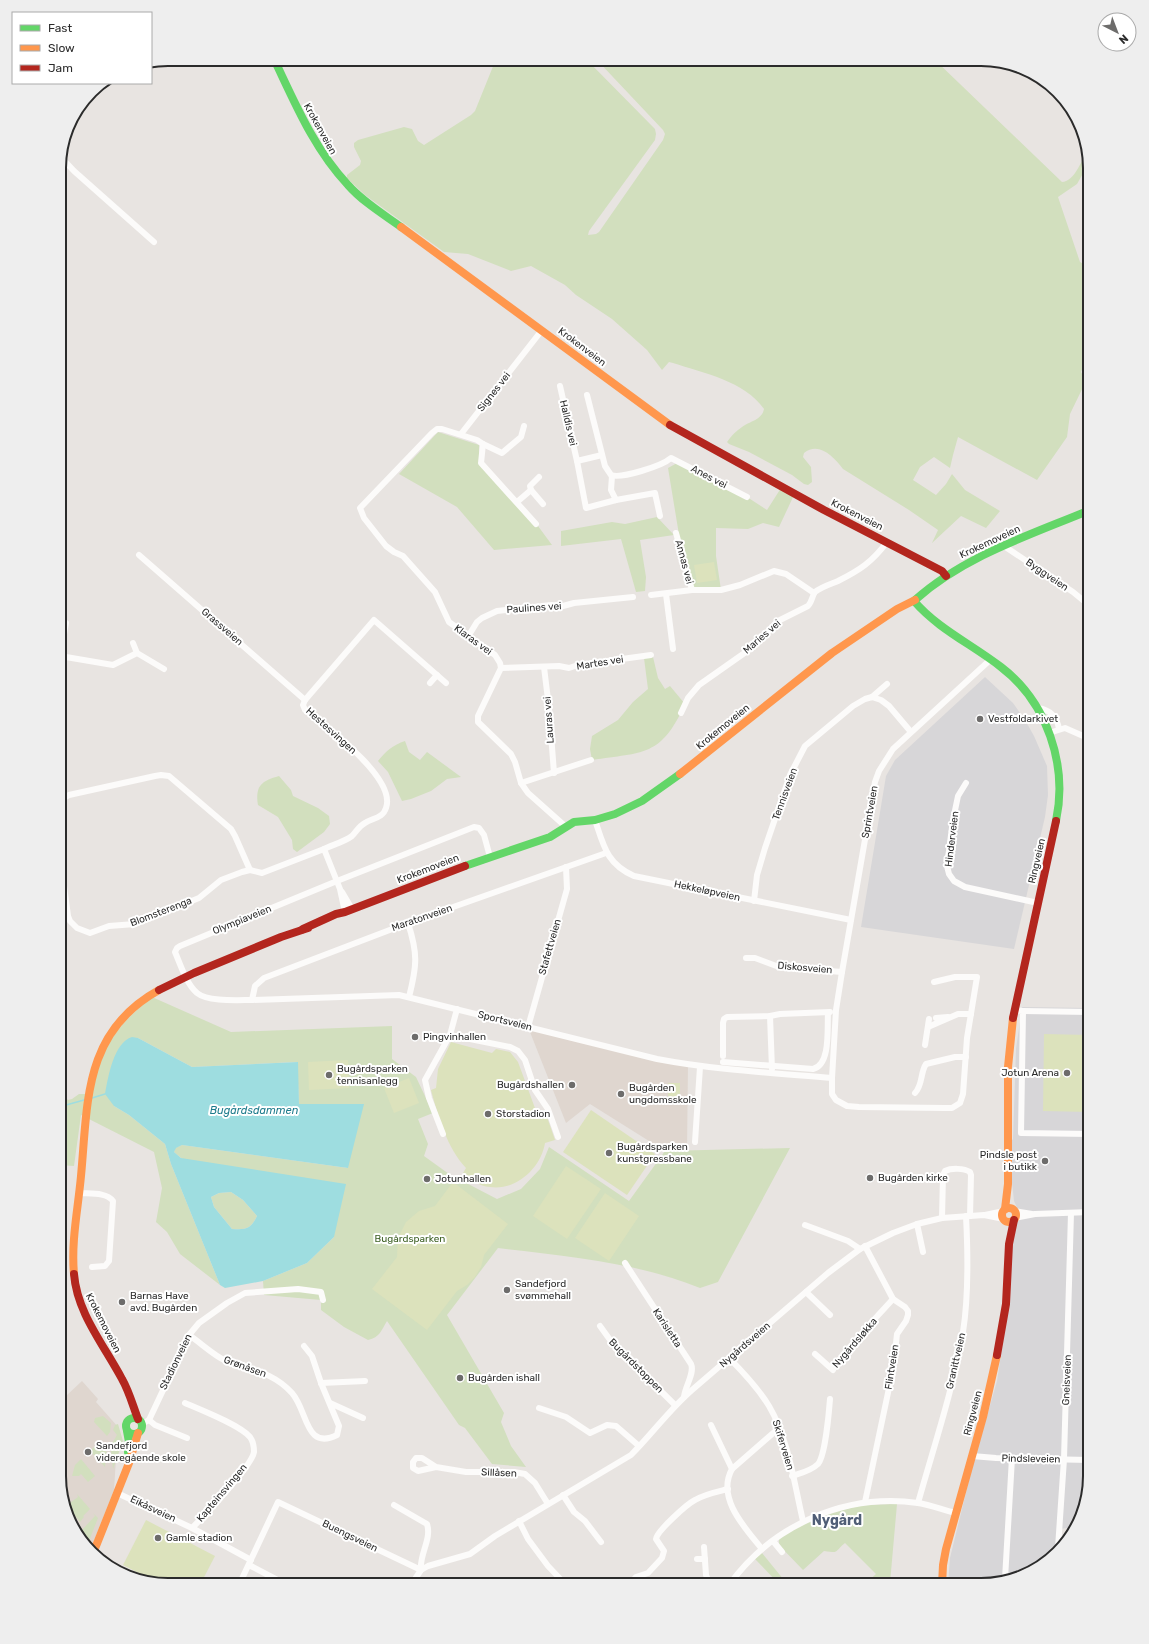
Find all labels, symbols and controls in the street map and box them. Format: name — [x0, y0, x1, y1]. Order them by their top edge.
legend — [12, 12, 152, 84]
north arrow — [1097, 12, 1137, 52]
text: Fast — [48, 21, 72, 35]
text: N — [1116, 32, 1131, 47]
text: Slow — [48, 41, 75, 55]
text: Jam — [48, 61, 73, 75]
street label: Krokenveien — [301, 101, 339, 157]
street label: Krokenveien — [556, 325, 608, 369]
street label: Signes vei — [475, 370, 513, 414]
street label: Halldis vei — [557, 399, 579, 447]
street label: Anes vei — [689, 463, 729, 491]
street label: Krokenveien — [829, 497, 885, 533]
street label: Krokemoveien — [958, 523, 1022, 561]
street label: Annas vei — [672, 539, 696, 585]
street label: Byggveien — [1023, 556, 1071, 594]
street label: Paulines vei — [506, 600, 562, 616]
street label: Grassveien — [199, 606, 245, 648]
street label: Maries vei — [741, 617, 783, 657]
street label: Klaras vei — [452, 622, 494, 658]
street label: Martes vei — [576, 653, 624, 673]
street label: Lauras vei — [541, 696, 557, 744]
street label: Krokemoveien — [694, 702, 752, 752]
street label: Hestesvingen — [303, 705, 359, 757]
place label: Vestfoldarkivet — [988, 713, 1058, 725]
marker: Vestfoldarkivet — [975, 714, 985, 724]
street label: Tennisveien — [770, 766, 800, 822]
street label: Sprintveien — [859, 785, 881, 839]
street label: Hinderveien — [943, 810, 961, 868]
street label: Ringveien — [1026, 837, 1048, 885]
street label: Krokemoveien — [395, 852, 461, 886]
street label: Hekkeløpveien — [673, 878, 741, 904]
street label: Blomsterenga — [128, 895, 194, 929]
street label: Maratonveien — [390, 902, 454, 934]
street label: Olympiaveien — [211, 903, 273, 937]
street label: Stafettveien — [536, 918, 564, 976]
street label: Diskosveien — [777, 960, 833, 976]
street label: Sportsveien — [477, 1008, 533, 1034]
place label: Pingvinhallen — [423, 1031, 486, 1043]
marker: Pingvinhallen — [410, 1032, 420, 1042]
place label: Bugårdsparken tennisanlegg — [337, 1063, 408, 1087]
place label: Jotun Arena — [1001, 1067, 1059, 1079]
marker: Jotun Arena — [1062, 1068, 1072, 1078]
marker: Bugårdsparken tennisanlegg — [324, 1070, 334, 1080]
place label: Bugårdshallen — [497, 1079, 564, 1091]
marker: Bugårdshallen — [567, 1080, 577, 1090]
place label: Bugården ungdomsskole — [629, 1082, 697, 1106]
marker: Bugården ungdomsskole — [616, 1089, 626, 1099]
water label: Bugårdsdammen — [210, 1104, 299, 1117]
place label: Storstadion — [496, 1108, 550, 1120]
marker: Storstadion — [483, 1109, 493, 1119]
place label: Bugårdsparken kunstgressbane — [617, 1141, 692, 1165]
marker: Bugårdsparken kunstgressbane — [604, 1148, 614, 1158]
place label: Pindsle post i butikk — [980, 1149, 1038, 1173]
marker: Pindsle post i butikk — [1040, 1156, 1050, 1166]
place label: Bugården kirke — [878, 1172, 948, 1184]
place label: Jotunhallen — [435, 1173, 491, 1185]
marker: Bugården kirke — [865, 1173, 875, 1183]
marker: Jotunhallen — [422, 1174, 432, 1184]
park label: Bugårdsparken — [375, 1233, 445, 1245]
place label: Sandefjord svømmehall — [515, 1278, 571, 1302]
marker: Sandefjord svømmehall — [502, 1285, 512, 1295]
place label: Barnas Have avd. Bugården — [130, 1290, 197, 1314]
street label: Krokemoveien — [83, 1291, 123, 1355]
marker: Barnas Have avd. Bugården — [117, 1297, 127, 1307]
street label: Karisletta — [650, 1306, 684, 1350]
street label: Nygårdsløkka — [830, 1315, 880, 1371]
street label: Nygårdsveien — [717, 1320, 773, 1370]
street label: Stadionveien — [157, 1332, 195, 1392]
street label: Granittveien — [944, 1332, 968, 1390]
street label: Bugårdstoppen — [606, 1336, 666, 1396]
street label: Flintveien — [883, 1344, 901, 1390]
street label: Grønåsen — [222, 1354, 268, 1380]
street label: Gneisveien — [1060, 1354, 1074, 1406]
place label: Bugården ishall — [468, 1372, 540, 1384]
marker: Bugården ishall — [455, 1373, 465, 1383]
street label: Ringveien — [961, 1389, 985, 1437]
street label: Skiferveien — [770, 1418, 796, 1472]
place label: Sandefjord videregående skole — [96, 1440, 186, 1464]
marker: Sandefjord videregående skole — [83, 1447, 93, 1457]
street label: Pindsleveien — [1001, 1452, 1061, 1466]
street label: Kapteinsvingen — [194, 1462, 250, 1524]
street label: Sillåsen — [481, 1466, 517, 1480]
street label: Eikåsveien — [128, 1493, 178, 1525]
district label: Nygård — [812, 1512, 862, 1529]
street label: Buengsveien — [320, 1517, 380, 1555]
place label: Gamle stadion — [166, 1532, 232, 1544]
marker: Gamle stadion — [153, 1533, 163, 1543]

